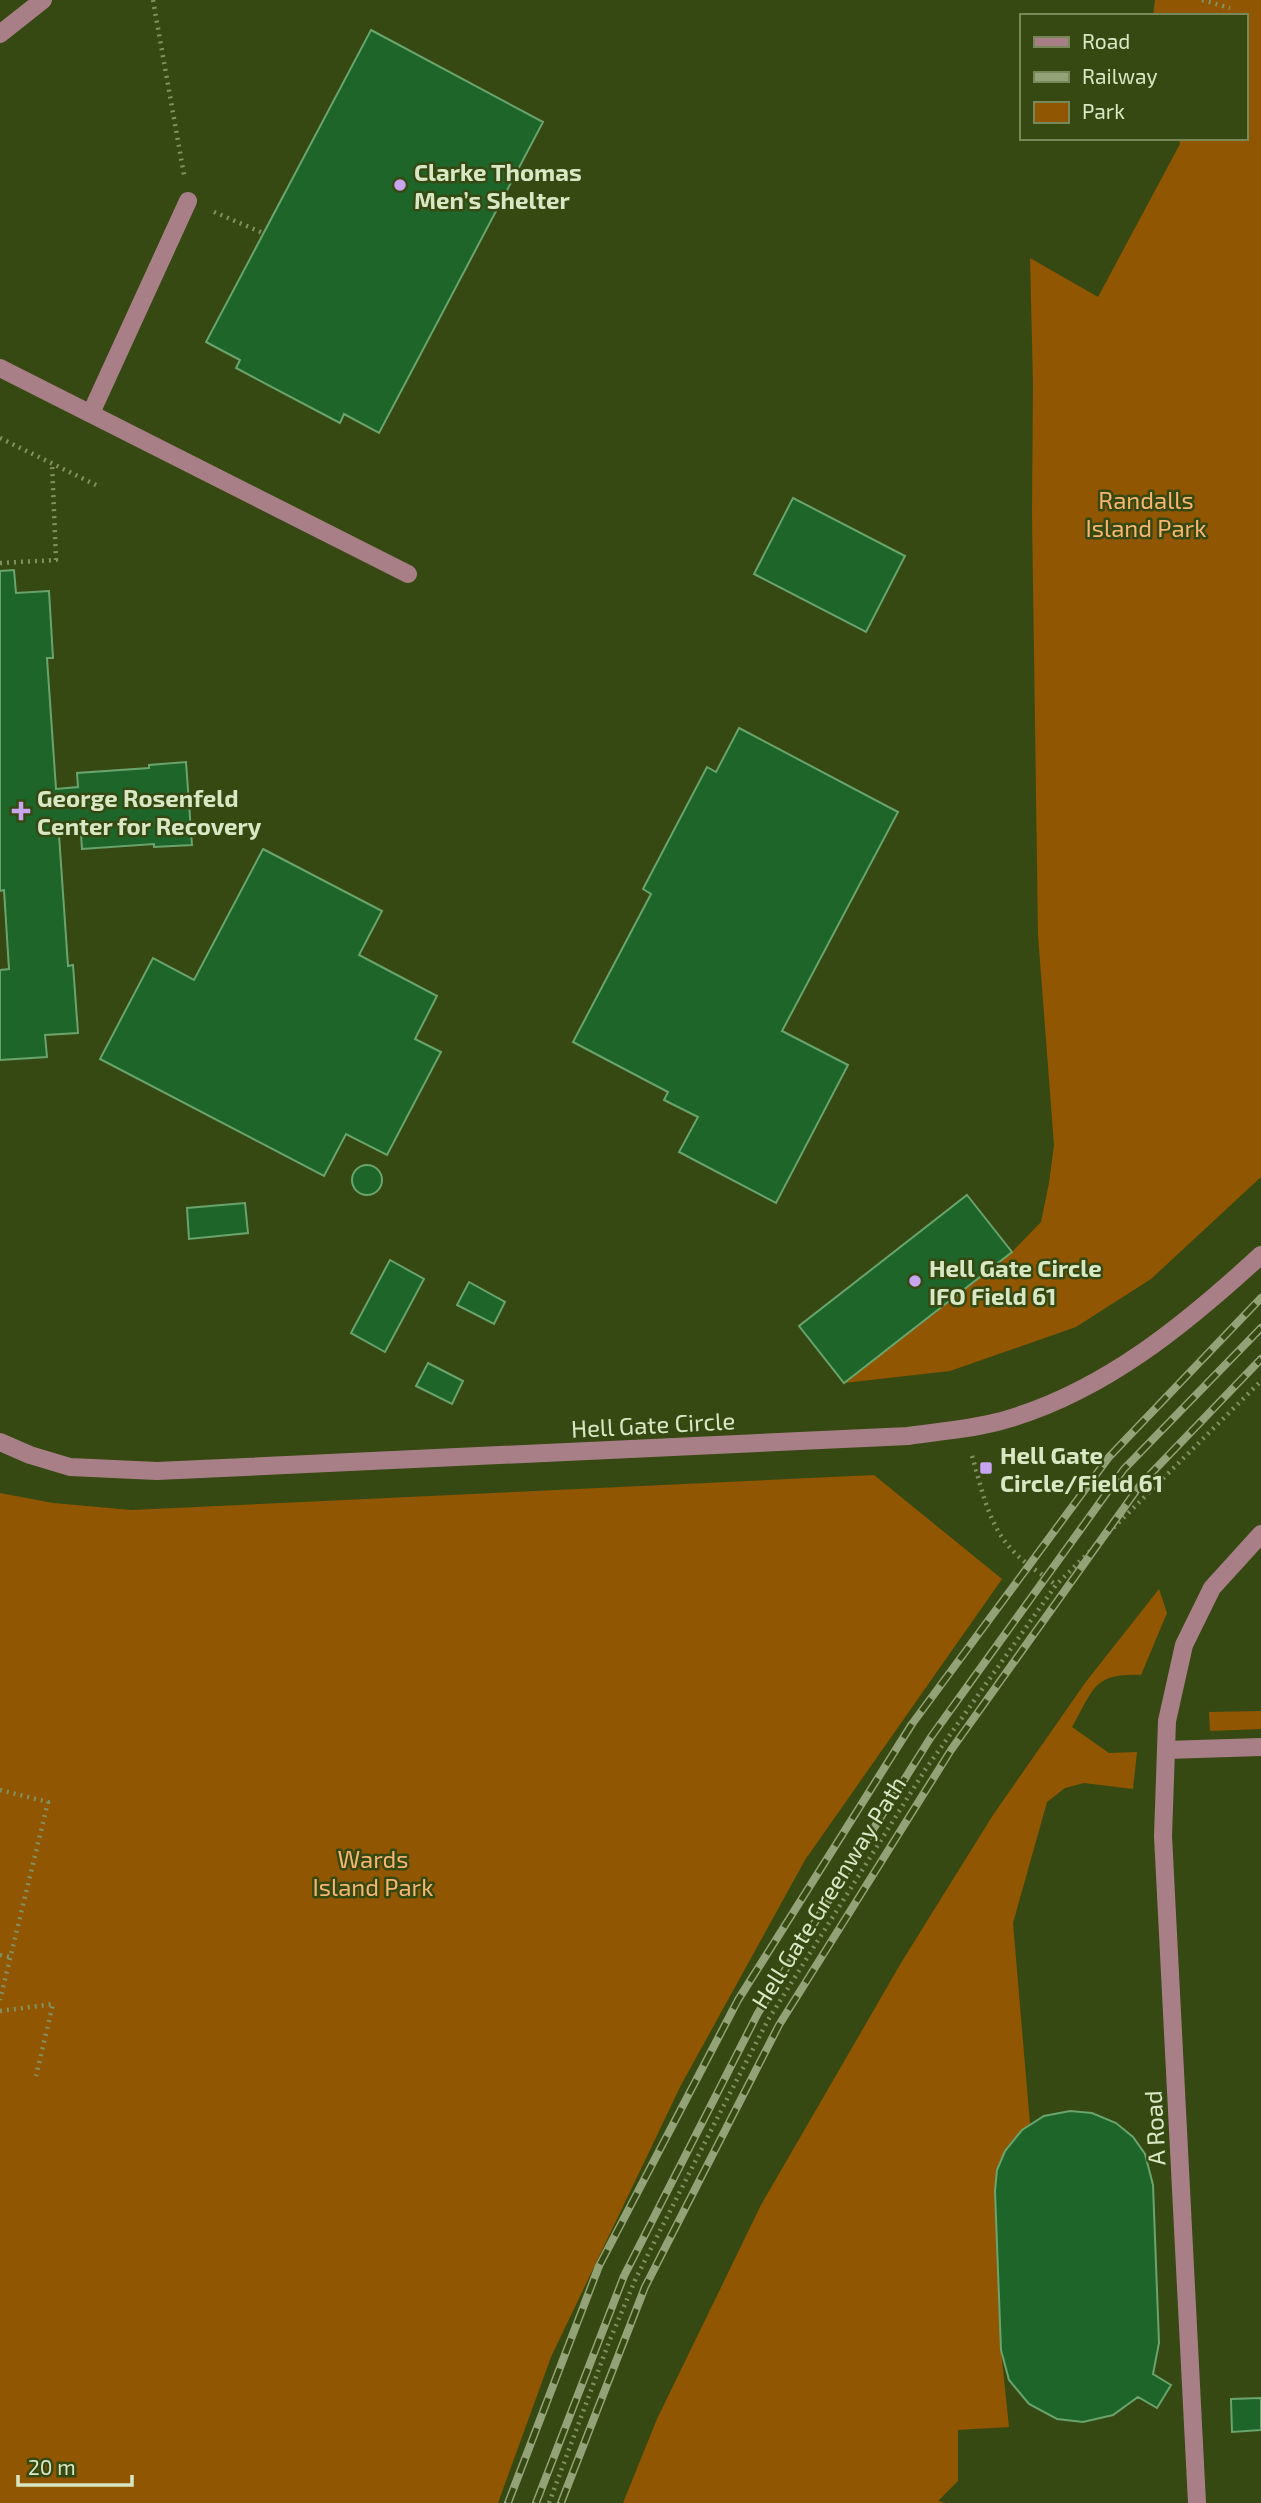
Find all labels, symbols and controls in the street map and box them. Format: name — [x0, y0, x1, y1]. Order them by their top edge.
legend — [1020, 14, 1247, 140]
text: Road — [1082, 28, 1130, 53]
text: Railway — [1082, 63, 1158, 88]
text: Park — [1082, 98, 1125, 123]
place label: Clarke Thomas Men’s Shelter — [414, 157, 582, 214]
marker: Clarke Thomas Men’s Shelter — [392, 177, 408, 193]
park label: Randalls Island Park — [1086, 485, 1206, 542]
place label: George Rosenfeld Center for Recovery — [37, 783, 262, 840]
marker: George Rosenfeld Center for Recovery — [11, 801, 31, 821]
place label: Hell Gate Circle IFO Field 61 — [929, 1253, 1102, 1310]
marker: Hell Gate Circle IFO Field 61 — [907, 1273, 923, 1289]
street label: Hell Gate Circle — [570, 1405, 736, 1443]
place label: Hell Gate Circle/Field 61 — [1000, 1440, 1163, 1497]
marker: Hell Gate Circle/Field 61 — [978, 1460, 994, 1476]
street label: Hell Gate Greenway Path — [745, 1771, 911, 2013]
park label: Wards Island Park — [313, 1844, 433, 1901]
street label: A Road — [1138, 2090, 1170, 2166]
scale bar — [18, 2444, 131, 2488]
text: 20 m — [28, 2454, 76, 2479]

